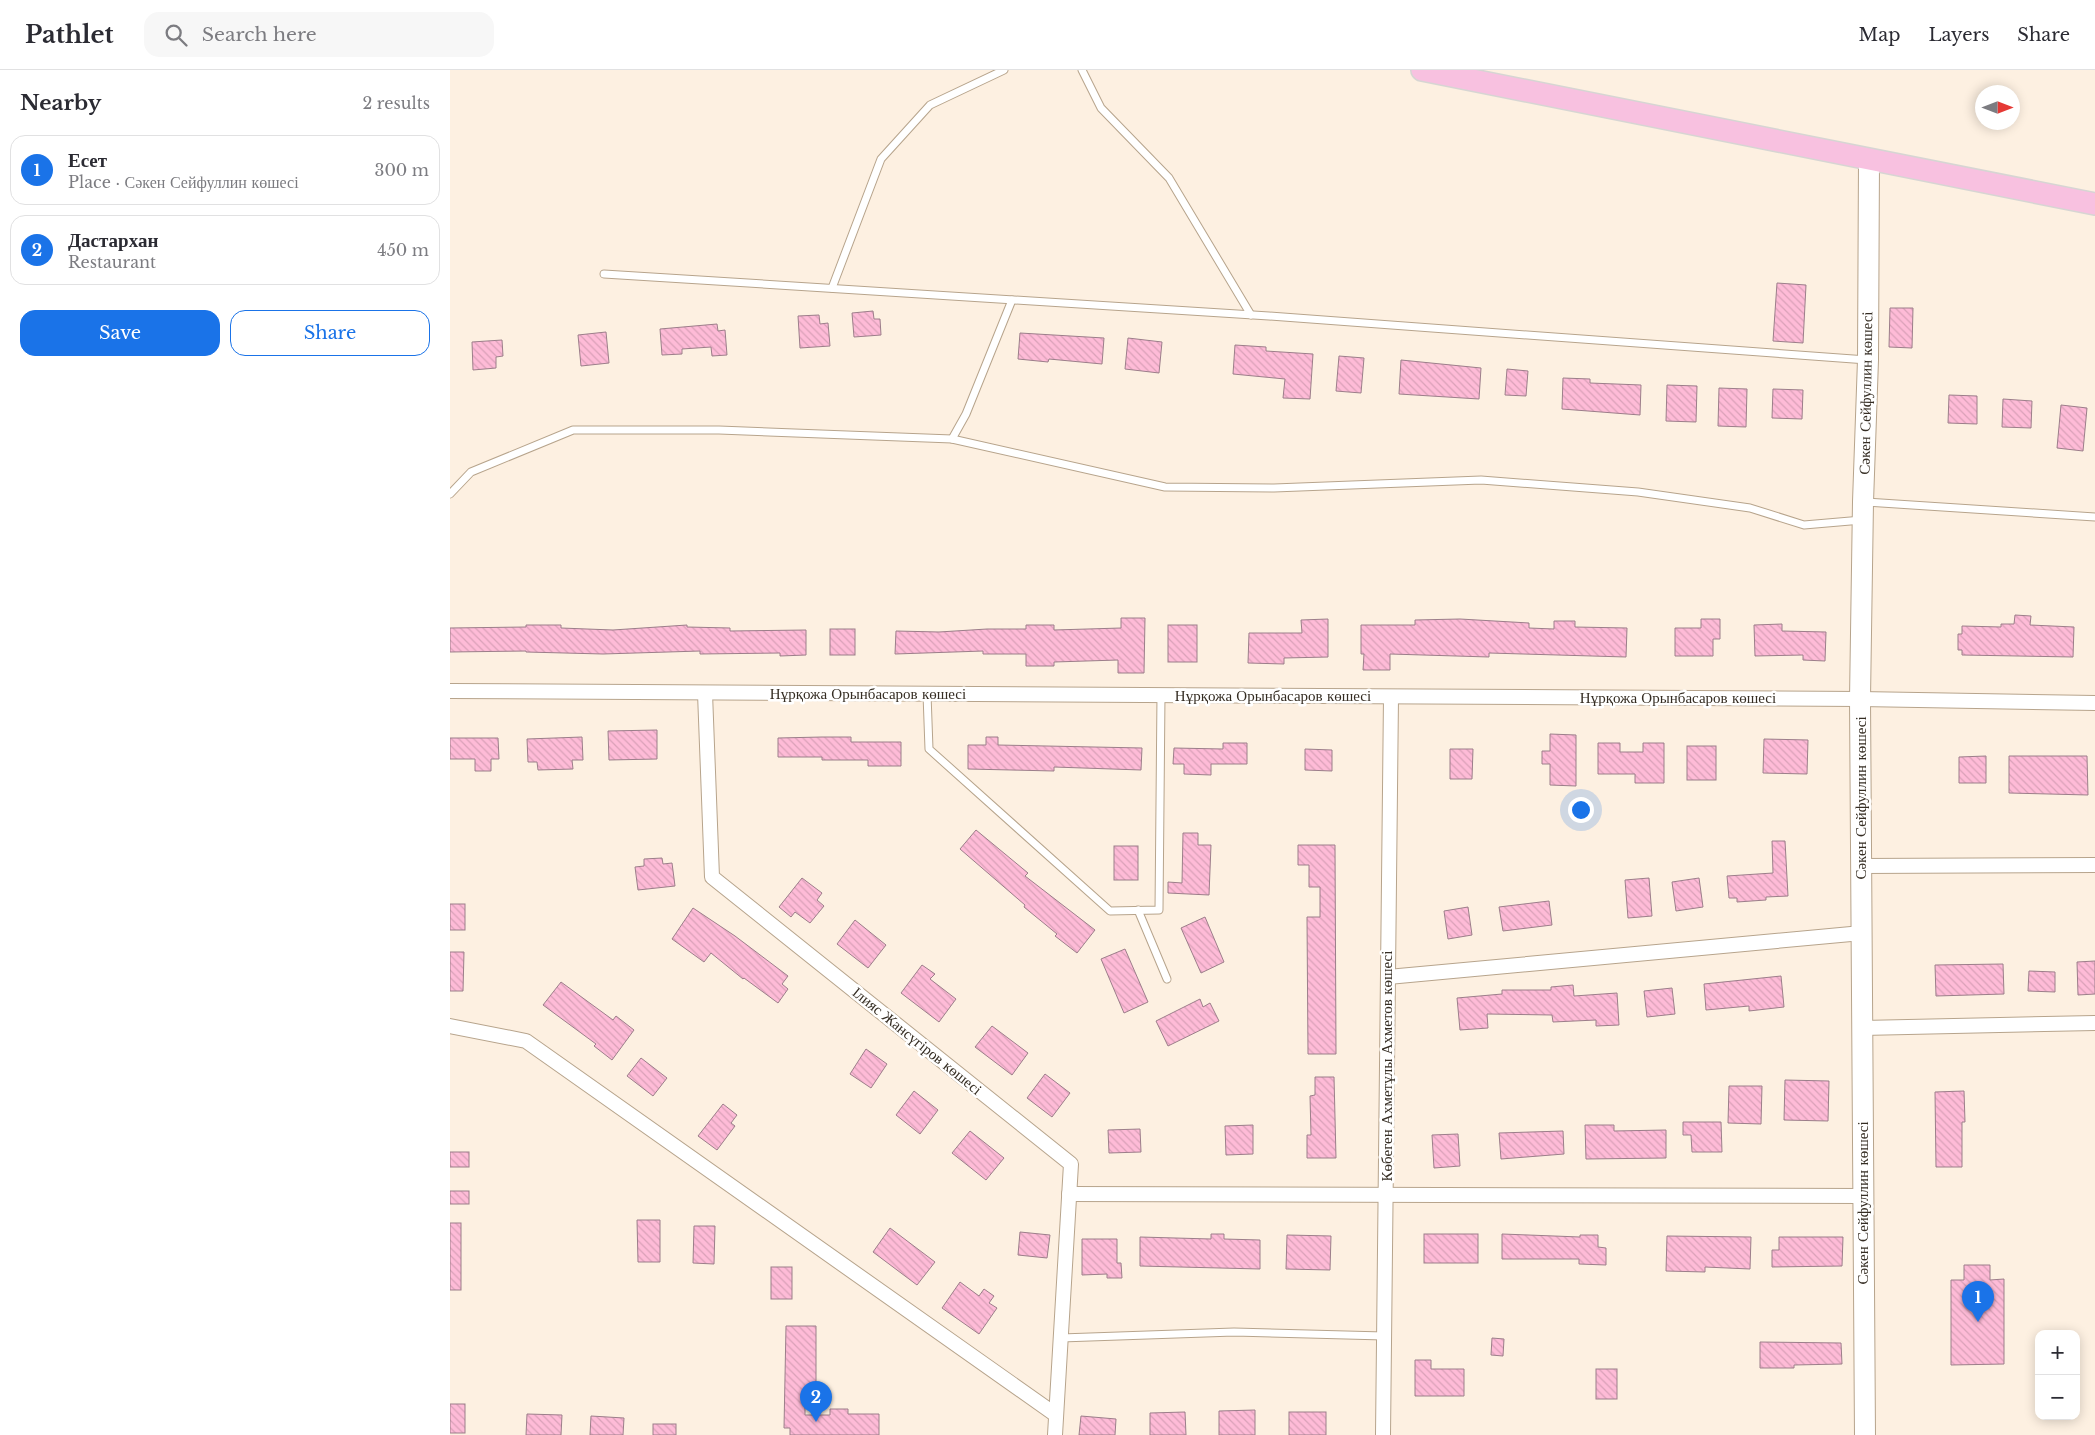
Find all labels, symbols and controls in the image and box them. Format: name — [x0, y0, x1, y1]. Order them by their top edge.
search box — [144, 12, 494, 57]
text: Pathlet — [25, 20, 114, 49]
icon: search — [162, 21, 190, 49]
text: Search here — [202, 23, 317, 46]
text: Map — [1859, 24, 1900, 46]
text: Layers — [1928, 24, 1989, 46]
text: Share — [2017, 24, 2070, 46]
north arrow — [1975, 85, 2020, 130]
text: Nearby — [20, 90, 101, 116]
text: 2 results — [362, 93, 430, 113]
text: Есет — [68, 149, 107, 172]
text: 1 — [34, 160, 40, 180]
text: 300 m — [375, 160, 429, 180]
text: Place · Сәкен Сейфуллин көшесі — [68, 172, 299, 192]
text: Дастархан — [68, 229, 158, 252]
text: 2 — [32, 240, 42, 260]
text: 450 m — [377, 240, 429, 260]
text: Restaurant — [68, 252, 156, 272]
button: Save — [20, 310, 220, 356]
button: Share — [230, 310, 430, 356]
street label: Сәкен Сейфуллин көшесі — [1855, 311, 1876, 475]
street label: Нұрқожа Орынбасаров көшесі — [770, 684, 966, 703]
street label: Нұрқожа Орынбасаров көшесі — [1175, 686, 1371, 705]
street label: Нұрқожа Орынбасаров көшесі — [1580, 688, 1776, 707]
street label: Сәкен Сейфуллин көшесі — [1851, 716, 1870, 880]
your location — [1568, 797, 1594, 823]
street label: Көбеген Ахметұлы Ахметов көшесі — [1377, 951, 1396, 1181]
street label: Ілияс Жансүгіров көшесі — [849, 983, 986, 1099]
street label: Сәкен Сейфуллин көшесі — [1853, 1121, 1872, 1285]
pin: 1 — [1962, 1281, 1994, 1322]
map controls — [2035, 1330, 2080, 1420]
button: + — [2035, 1330, 2080, 1375]
button: − — [2035, 1375, 2080, 1420]
pin: 2 — [800, 1381, 832, 1422]

